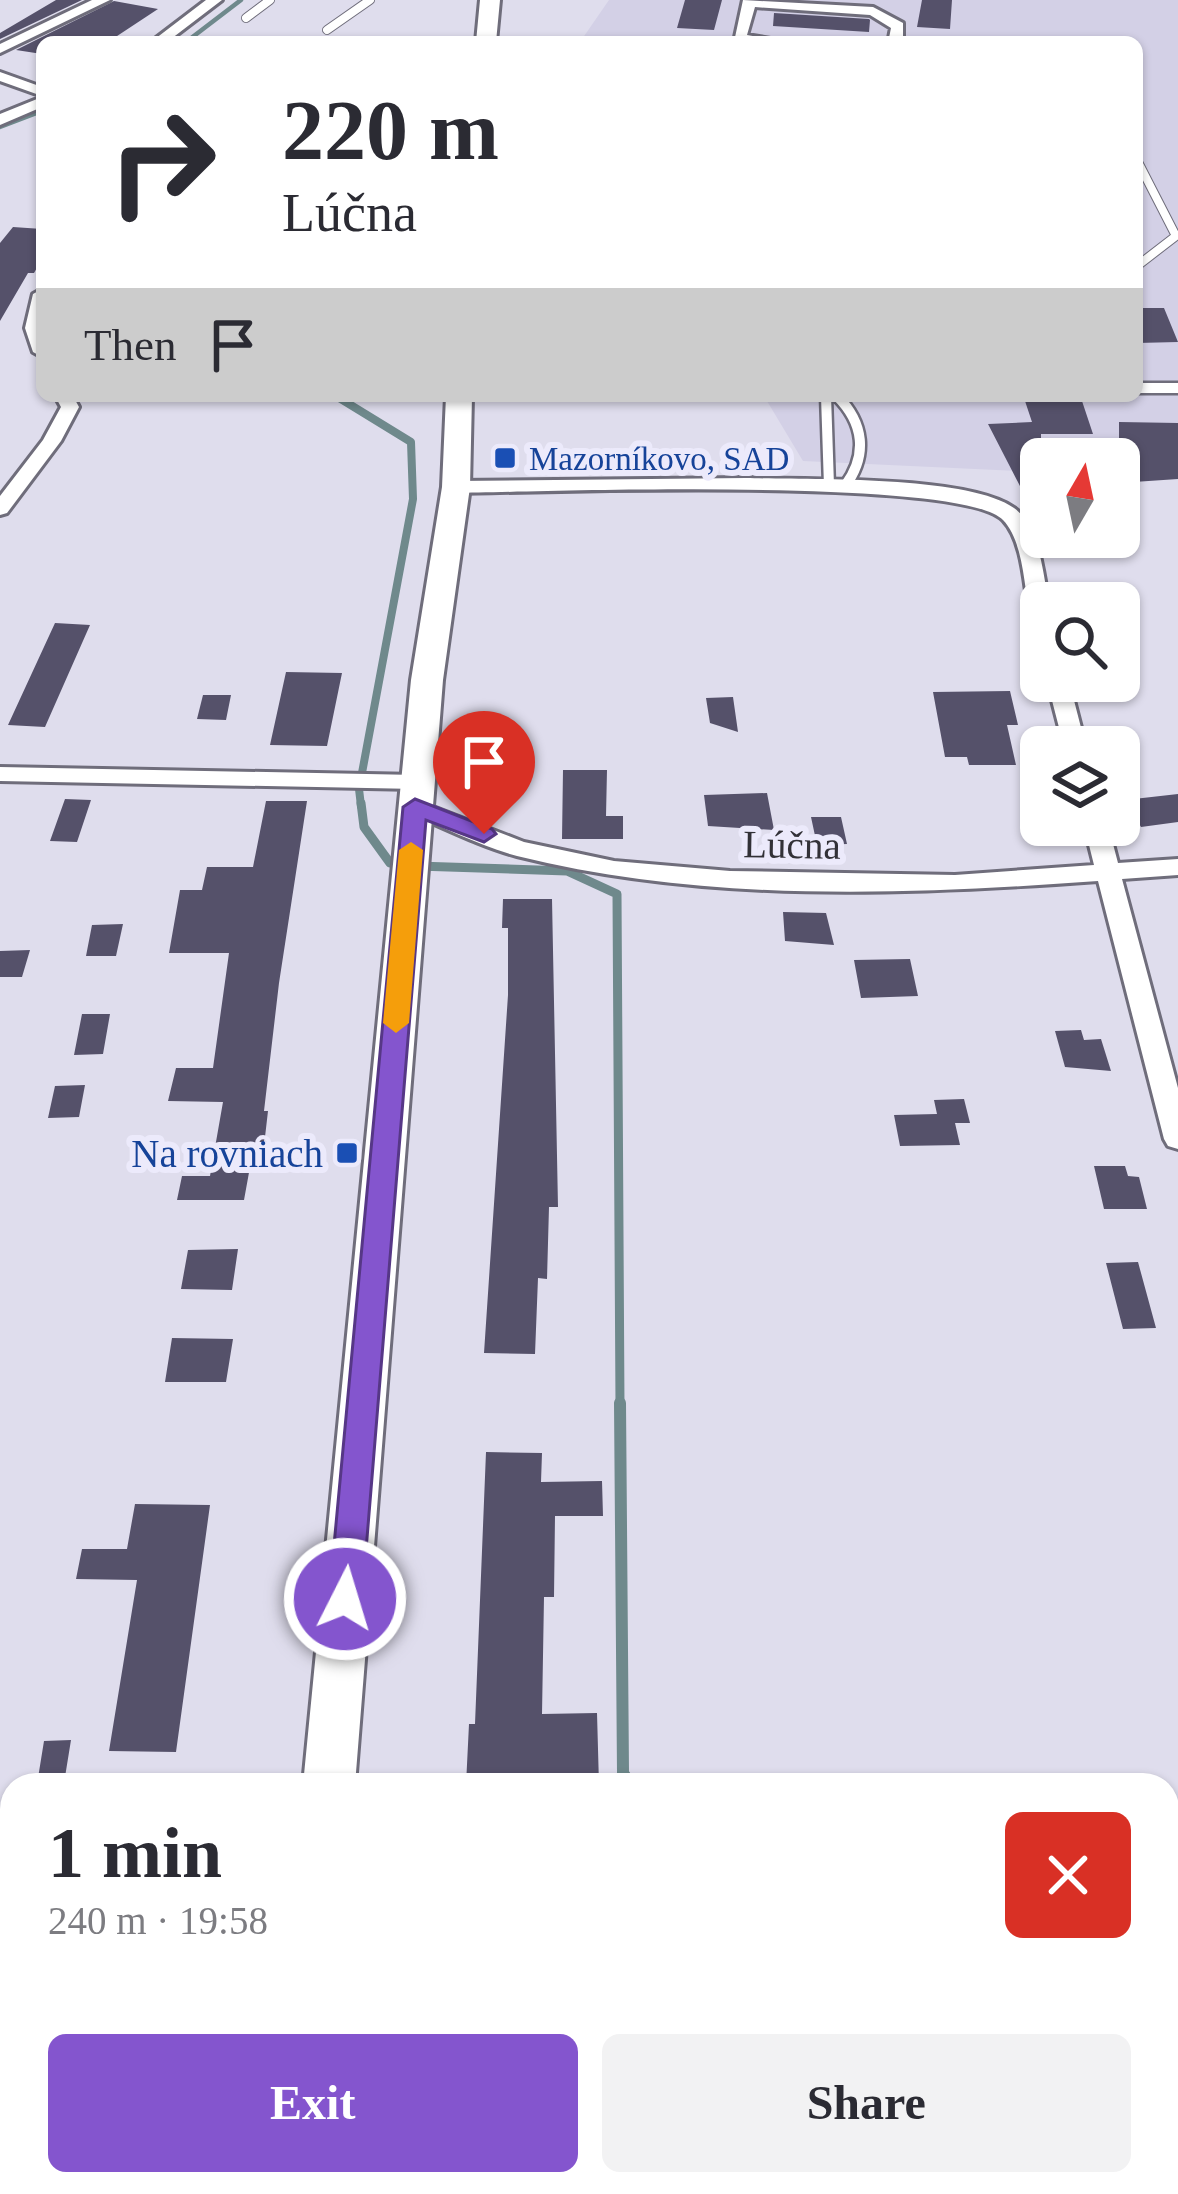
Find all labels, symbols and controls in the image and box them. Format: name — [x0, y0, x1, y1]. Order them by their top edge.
icon: right — [84, 84, 240, 240]
text: 220 m — [282, 84, 499, 177]
text: Lúčna — [282, 183, 417, 243]
icon: arrive — [200, 312, 266, 378]
text: Then — [84, 320, 176, 370]
north arrow — [1020, 438, 1140, 558]
map controls — [1020, 438, 1140, 846]
place label: Mazorníkovo, SAD — [529, 441, 789, 477]
marker: Mazorníkovo, SAD — [492, 445, 518, 471]
button: search — [1020, 582, 1140, 702]
pin — [433, 711, 535, 834]
button: layers — [1020, 726, 1140, 846]
icon: arrive — [451, 729, 517, 795]
street label: Lúčna — [743, 822, 841, 867]
place label: Na rovniach — [131, 1132, 323, 1175]
marker: Na rovniach — [334, 1140, 360, 1166]
position arrow — [282, 1536, 408, 1662]
button: close — [1005, 1812, 1131, 1938]
text: 1 min — [48, 1813, 222, 1893]
text: 240 m · 19:58 — [48, 1899, 268, 1942]
button: Exit — [48, 2034, 578, 2172]
button: Share — [602, 2034, 1131, 2172]

